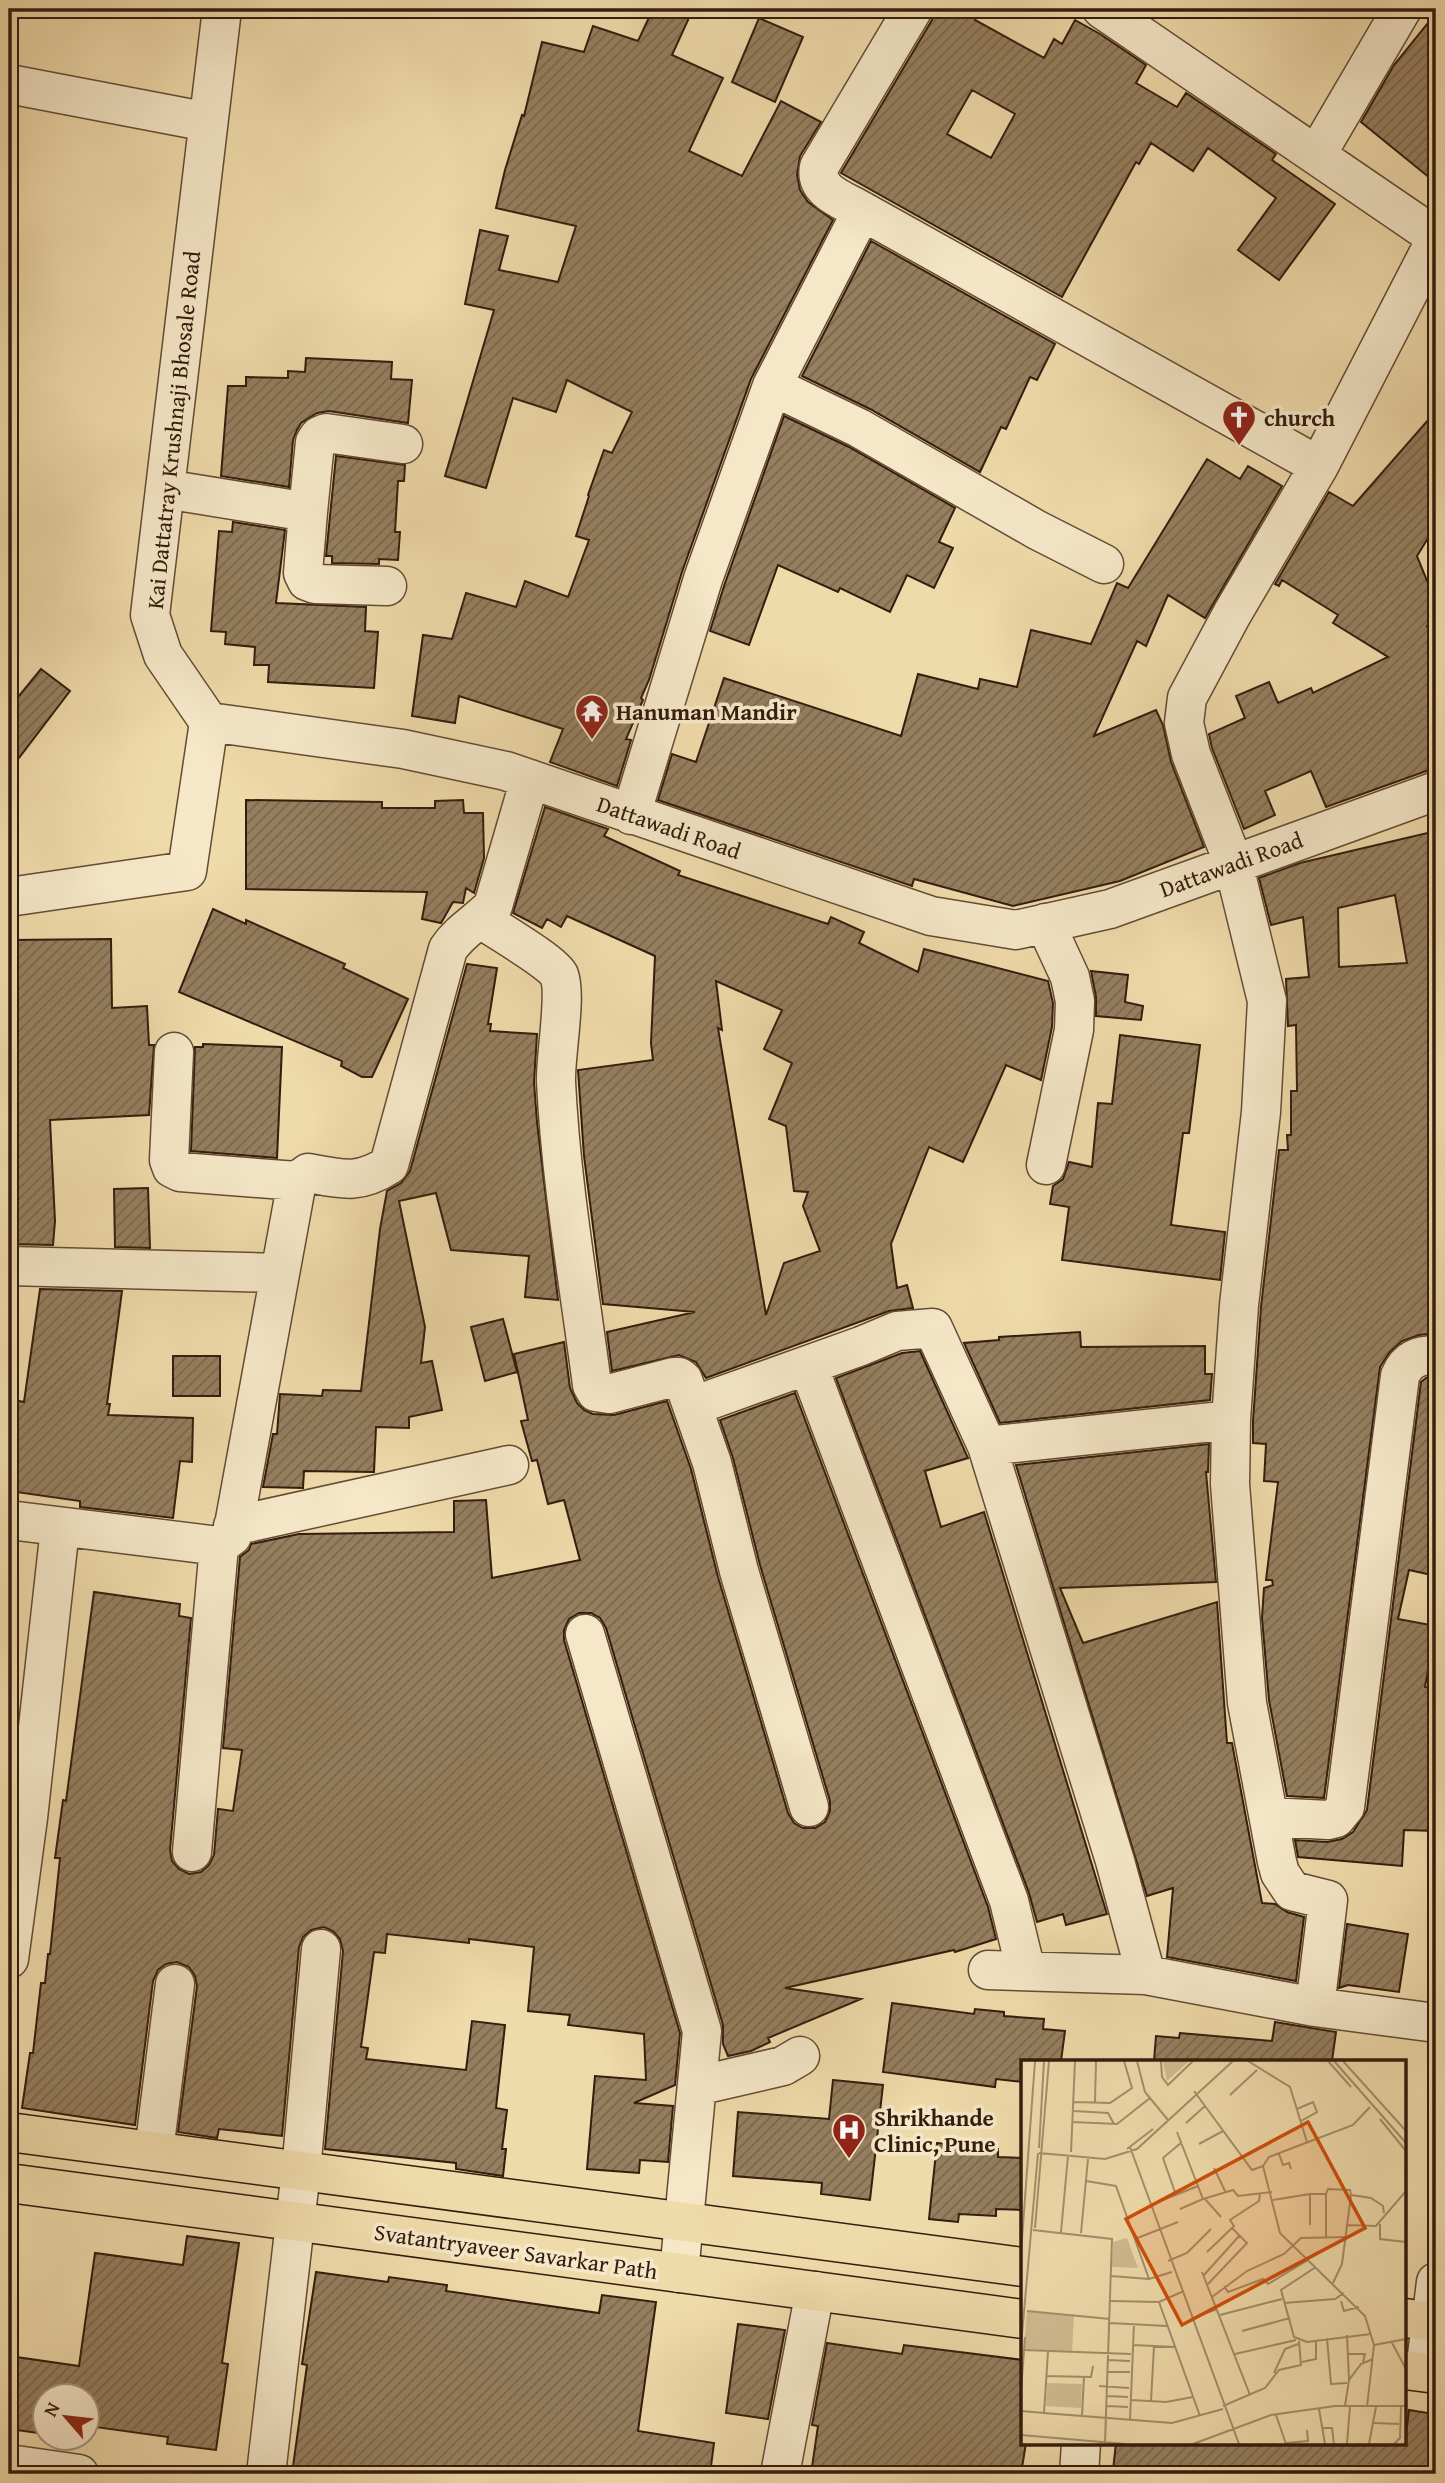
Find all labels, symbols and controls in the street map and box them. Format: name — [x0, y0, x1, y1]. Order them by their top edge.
street label: Kai Dattatray Krushnaji Bhosale Road — [138, 249, 208, 611]
church icon: church — [1220, 398, 1258, 447]
place label: church — [1264, 401, 1336, 434]
temple icon: Hanuman Mandir — [573, 692, 611, 741]
place label: Hanuman Mandir — [616, 695, 797, 728]
street label: Dattawadi Road — [593, 787, 746, 867]
street label: Dattawadi Road — [1155, 823, 1308, 905]
inset map — [1021, 2060, 1406, 2444]
place label: Shrikhande Clinic, Pune — [874, 2101, 996, 2160]
hospital icon: Shrikhande Clinic, Pune — [830, 2111, 868, 2160]
street label: Svatantryaveer Savarkar Path — [372, 2215, 660, 2287]
north arrow — [32, 2382, 102, 2452]
text: N — [36, 2397, 66, 2421]

